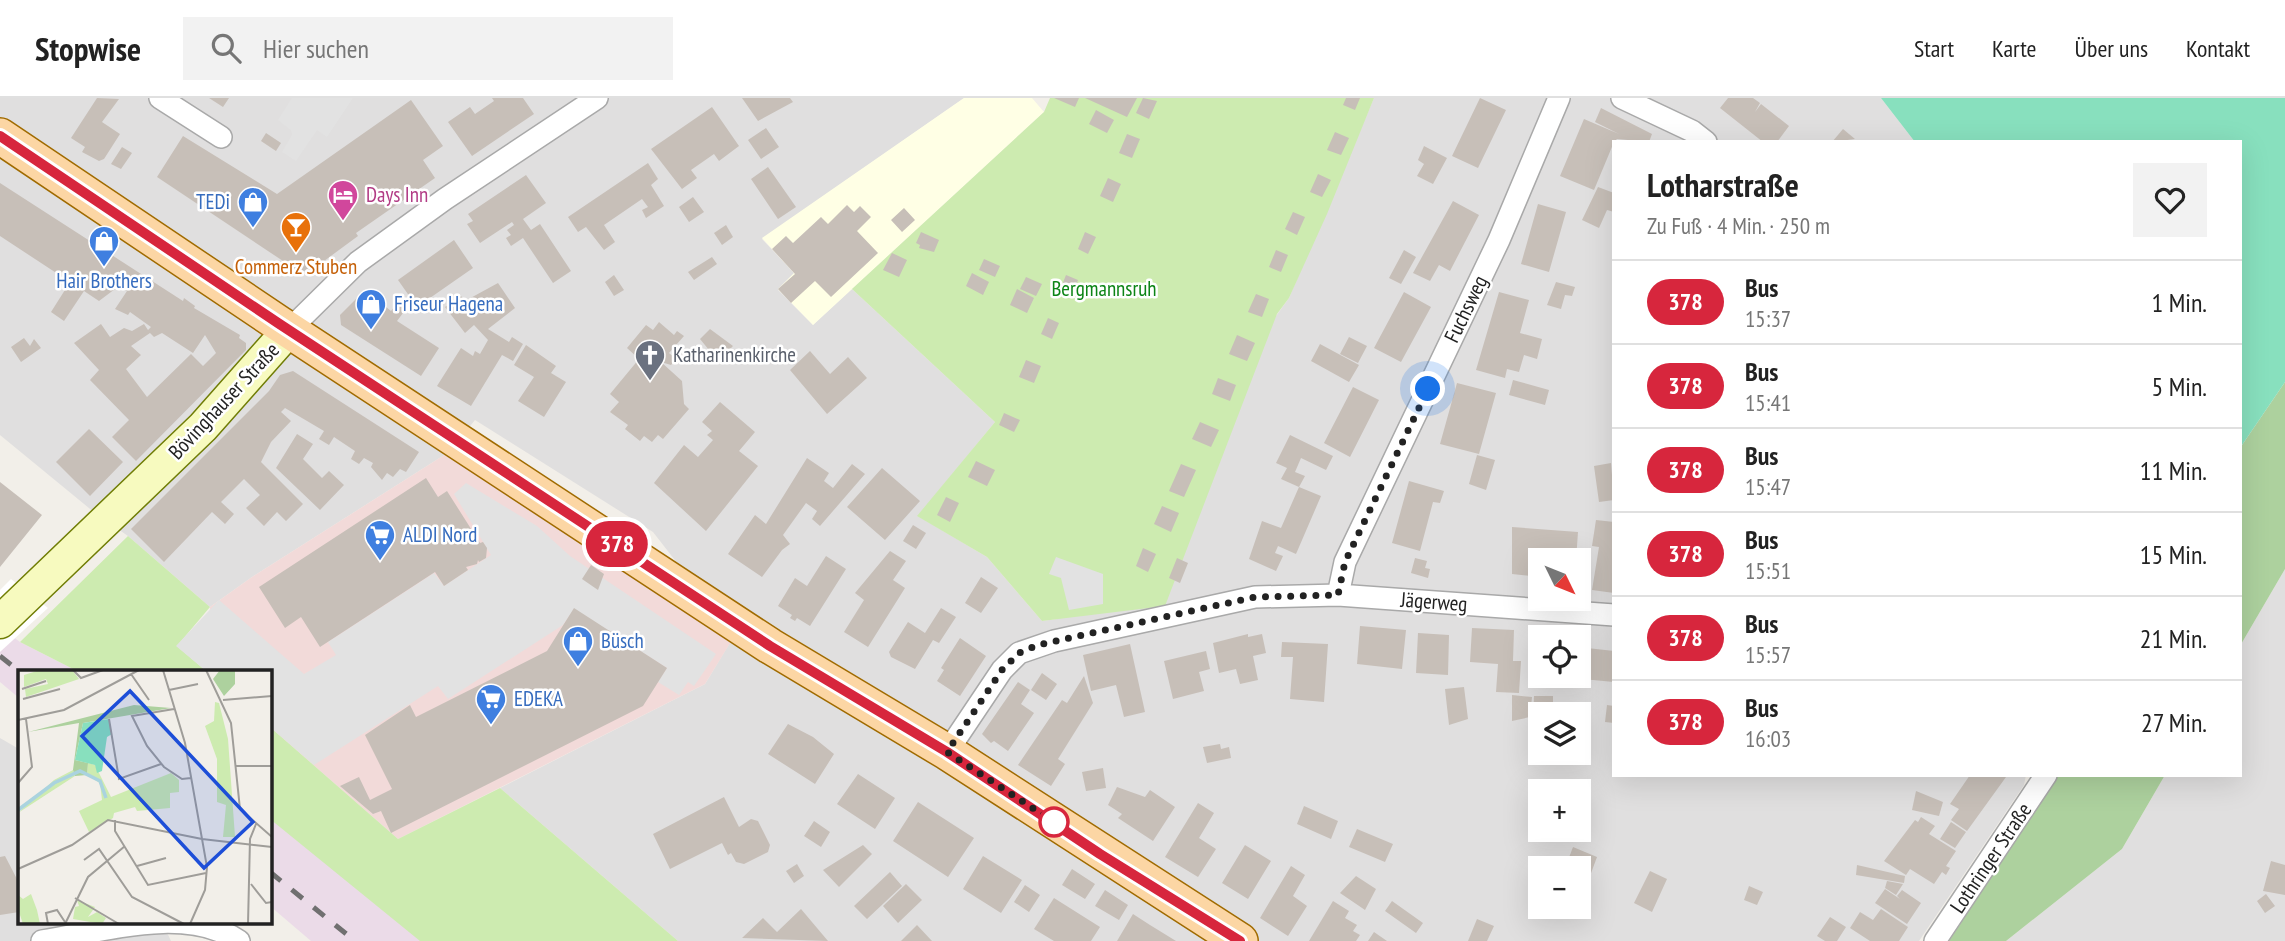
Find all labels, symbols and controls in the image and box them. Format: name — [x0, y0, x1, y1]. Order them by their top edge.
search box — [183, 17, 673, 80]
text: Stopwise — [35, 27, 141, 70]
icon: search — [207, 29, 245, 67]
text: Hier suchen — [263, 32, 369, 65]
text: Start — [1914, 33, 1954, 64]
text: Karte — [1992, 33, 2037, 64]
text: Über uns — [2075, 33, 2148, 64]
text: Kontakt — [2186, 33, 2250, 64]
text: Lotharstraße — [1647, 163, 1799, 206]
button: heart — [2133, 163, 2207, 237]
hotel icon: Days Inn — [326, 178, 360, 222]
place label: Days Inn — [366, 181, 428, 208]
shop icon: TEDi — [236, 185, 270, 229]
place label: TEDi — [196, 188, 230, 215]
bar icon: Commerz Stuben — [279, 210, 313, 254]
text: Zu Fuß · 4 Min. · 250 m — [1647, 211, 1830, 240]
shop icon: Hair Brothers — [87, 224, 121, 268]
place label: Commerz Stuben — [235, 253, 357, 280]
place label: Hair Brothers — [56, 267, 152, 294]
street label: Fuchsweg — [1438, 271, 1493, 347]
text: Bus — [1745, 271, 1778, 304]
park label: Bergmannsruh — [1051, 275, 1157, 302]
text: 378 — [1668, 286, 1703, 317]
text: 1 Min. — [2152, 286, 2207, 319]
shop icon: Friseur Hagena — [354, 287, 388, 331]
place label: Friseur Hagena — [394, 290, 503, 317]
text: 15:37 — [1745, 304, 1791, 333]
street label: Bövinghauser Straße — [162, 336, 285, 465]
church icon: Katharinenkirche — [633, 338, 667, 382]
place label: Katharinenkirche — [673, 341, 796, 368]
text: Bus — [1745, 355, 1778, 388]
text: 378 — [1668, 370, 1703, 401]
text: 5 Min. — [2152, 370, 2207, 403]
your location — [1410, 371, 1445, 406]
text: 15:41 — [1745, 388, 1791, 417]
text: Bus — [1745, 439, 1778, 472]
text: 378 — [1668, 454, 1703, 485]
text: 11 Min. — [2140, 454, 2207, 487]
text: 15:47 — [1745, 472, 1791, 501]
supermarket icon: ALDI Nord — [363, 518, 397, 562]
place label: ALDI Nord — [403, 521, 477, 548]
line badge: 378 — [577, 521, 657, 567]
text: Bus — [1745, 523, 1778, 556]
text: 378 — [600, 528, 634, 559]
text: 378 — [1668, 538, 1703, 569]
text: 15 Min. — [2140, 538, 2207, 571]
north arrow — [1528, 548, 1591, 611]
map controls — [1528, 548, 1591, 919]
text: 15:51 — [1745, 556, 1791, 585]
street label: Jägerweg — [1399, 586, 1468, 617]
text: Bus — [1745, 607, 1778, 640]
text: 378 — [1668, 622, 1703, 653]
text: 21 Min. — [2140, 622, 2207, 655]
shop icon: Büsch — [561, 624, 595, 668]
button: locate — [1528, 625, 1591, 688]
place label: Büsch — [601, 627, 644, 654]
text: 15:57 — [1745, 640, 1791, 669]
inset map — [18, 670, 271, 923]
supermarket icon: EDEKA — [474, 682, 508, 726]
place label: EDEKA — [514, 685, 563, 712]
text: Bus — [1745, 691, 1778, 724]
button: layers — [1528, 702, 1591, 765]
text: 378 — [1668, 706, 1703, 737]
text: 27 Min. — [2141, 706, 2207, 739]
text: 16:03 — [1745, 724, 1791, 753]
button: + — [1528, 779, 1591, 842]
street label: Lothringer Straße — [1944, 797, 2037, 918]
unlabelled marker — [1039, 807, 1069, 837]
button: − — [1528, 856, 1591, 919]

